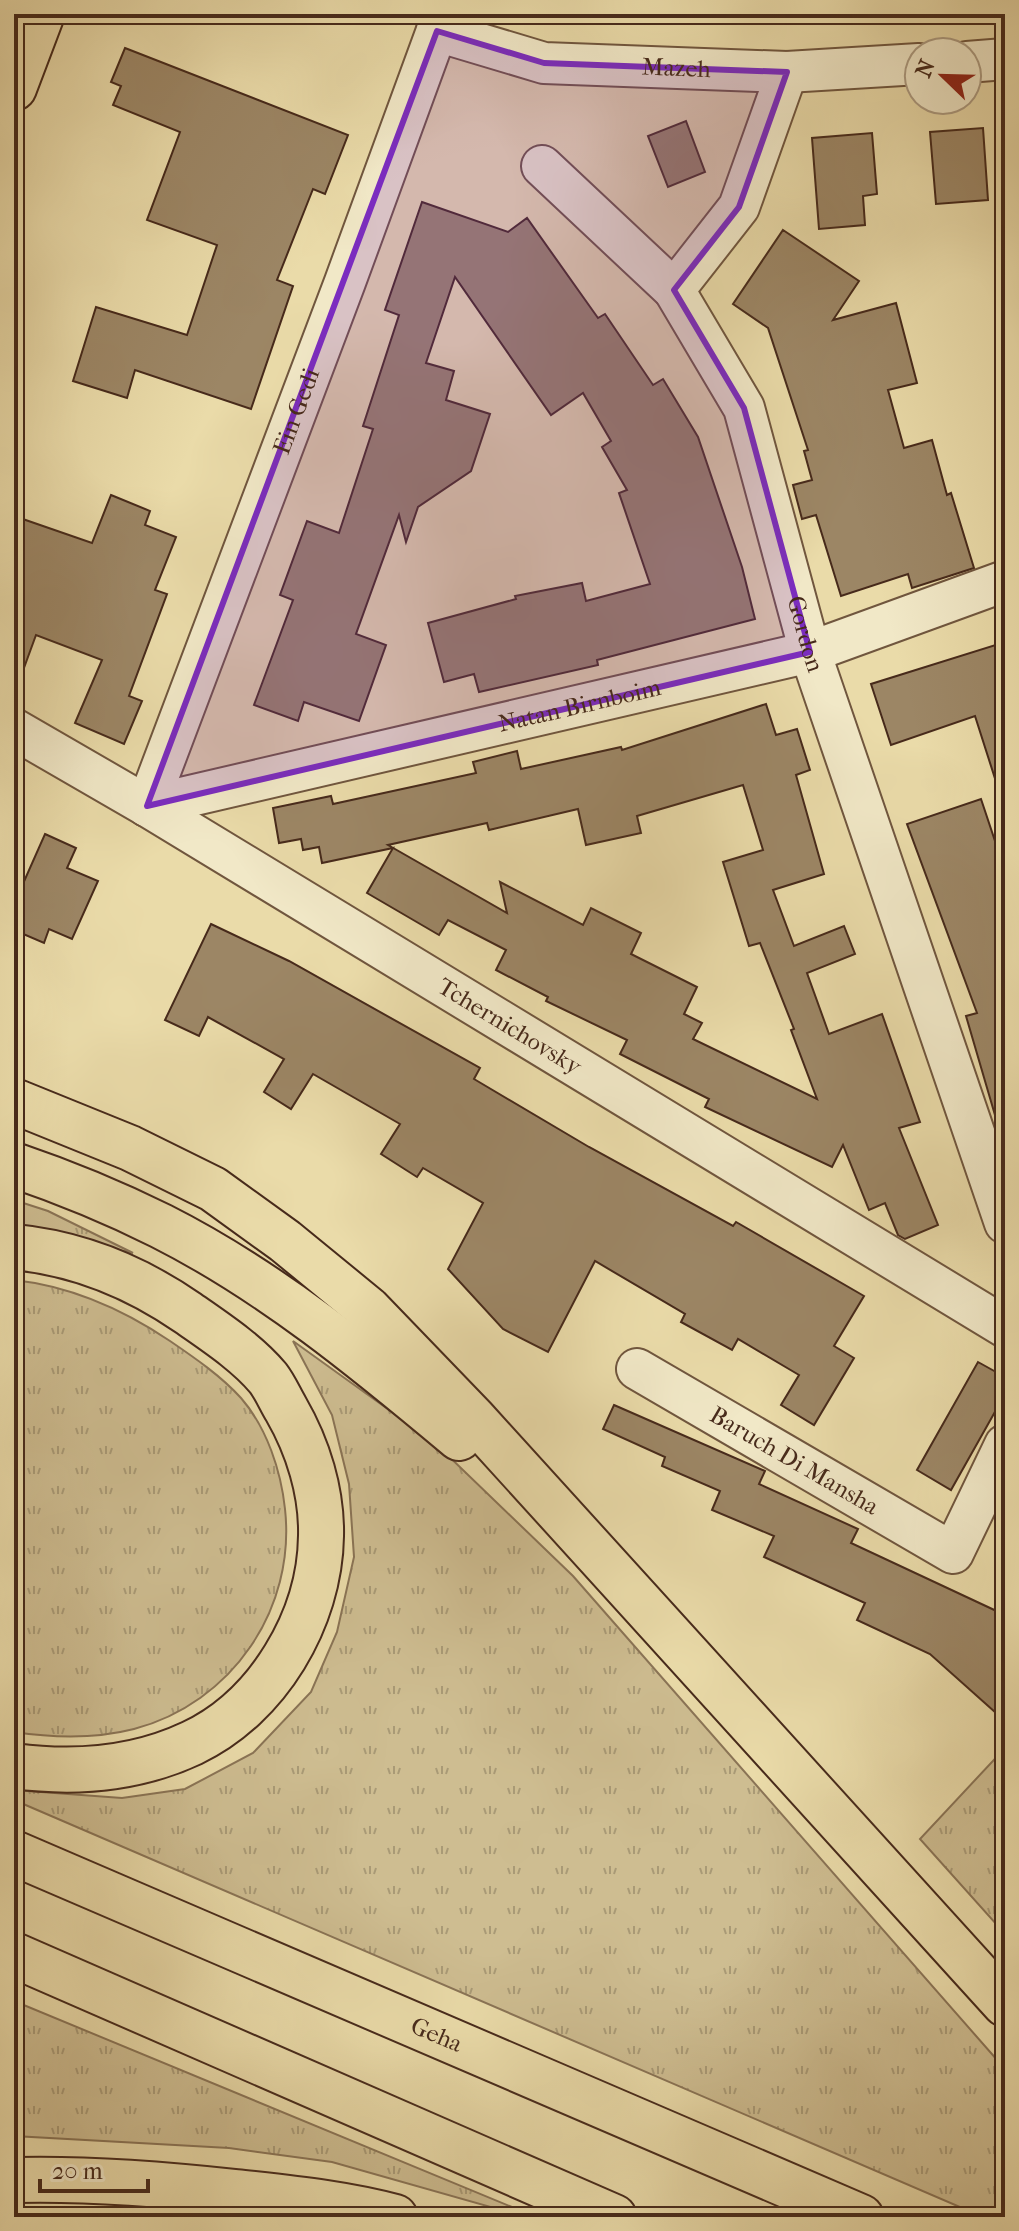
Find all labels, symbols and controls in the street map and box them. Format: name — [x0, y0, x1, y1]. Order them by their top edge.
north arrow — [903, 36, 983, 116]
street label: Mazeh — [641, 53, 712, 83]
text: N — [910, 56, 941, 81]
street label: Ein Gedi — [267, 364, 325, 458]
street label: Gordon — [781, 593, 830, 676]
street label: Natan Birnboim — [495, 673, 664, 738]
street label: Tchernichovsky — [433, 972, 588, 1081]
street label: Baruch Di Mansha — [705, 1401, 884, 1521]
street label: Geha — [407, 2011, 467, 2058]
scale bar — [40, 2143, 148, 2193]
text: 20 m — [52, 2157, 103, 2185]

